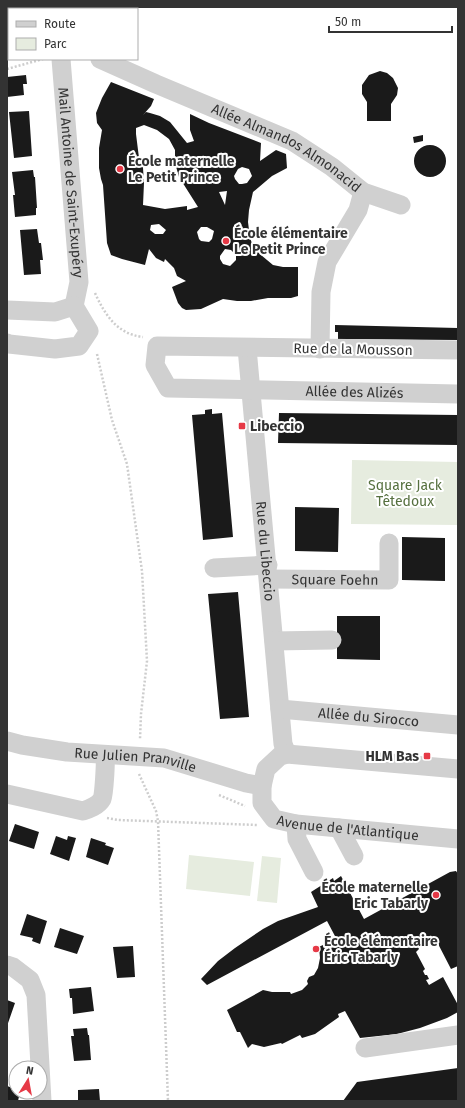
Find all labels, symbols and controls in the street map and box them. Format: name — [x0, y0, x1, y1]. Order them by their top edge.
legend — [8, 8, 138, 60]
scale bar — [329, 8, 452, 34]
text: 50 m — [335, 15, 361, 29]
text: Route — [44, 17, 76, 31]
text: Parc — [44, 37, 67, 51]
street label: Mail Antoine de Saint-Exupéry — [54, 87, 87, 279]
street label: Allée Almandos Almonacid — [209, 100, 364, 196]
place label: École maternelle Le Petit Prince — [128, 152, 235, 186]
marker: École maternelle Le Petit Prince — [115, 164, 125, 174]
place label: École élémentaire Le Petit Prince — [234, 224, 348, 258]
marker: École élémentaire Le Petit Prince — [221, 236, 231, 246]
street label: Rue de la Mousson — [293, 340, 413, 359]
street label: Allée des Alizés — [305, 383, 404, 402]
place label: Libeccio — [250, 418, 302, 435]
marker: Libeccio — [237, 421, 247, 431]
park label: Square Jack Têtedoux — [368, 477, 443, 510]
street label: Rue du Libeccio — [252, 500, 278, 602]
street label: Square Foehn — [292, 571, 378, 589]
street label: Allée du Sirocco — [317, 704, 420, 730]
street label: Rue Julien Pranville — [74, 744, 198, 776]
place label: HLM Bas — [365, 748, 419, 765]
marker: HLM Bas — [422, 751, 432, 761]
street label: Avenue de l'Atlantique — [275, 812, 419, 844]
place label: École maternelle Eric Tabarly — [321, 878, 429, 912]
marker: École maternelle Eric Tabarly — [431, 890, 441, 900]
place label: École élémentaire Éric Tabarly — [324, 932, 438, 966]
marker: École élémentaire Éric Tabarly — [311, 944, 321, 954]
north arrow — [8, 1060, 48, 1100]
text: N — [25, 1064, 35, 1078]

